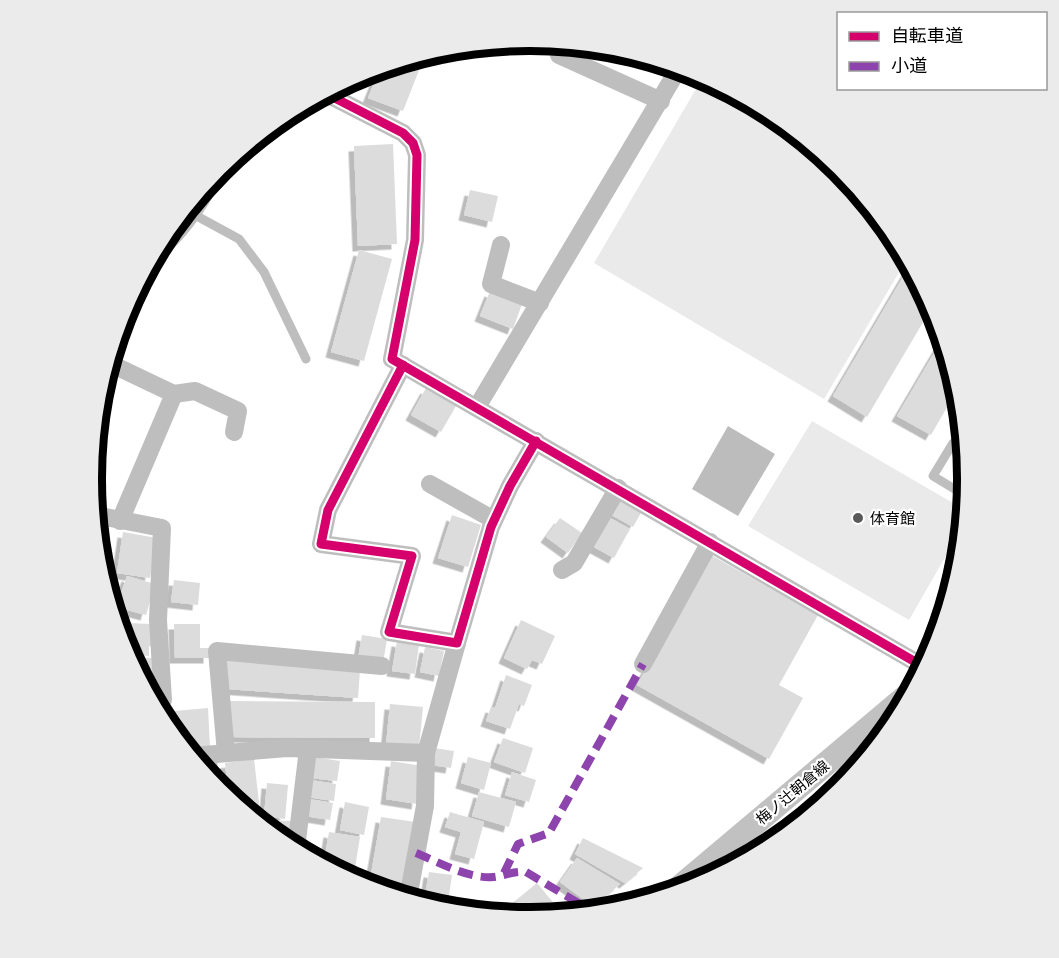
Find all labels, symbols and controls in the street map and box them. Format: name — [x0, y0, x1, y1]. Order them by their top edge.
legend — [837, 12, 1047, 90]
text: 自転車道 — [891, 24, 963, 46]
text: 小道 — [891, 54, 927, 76]
place label: 体育館 — [870, 509, 915, 527]
marker: 体育館 — [851, 511, 865, 525]
street label: 梅ノ辻朝倉線 — [752, 756, 832, 828]

